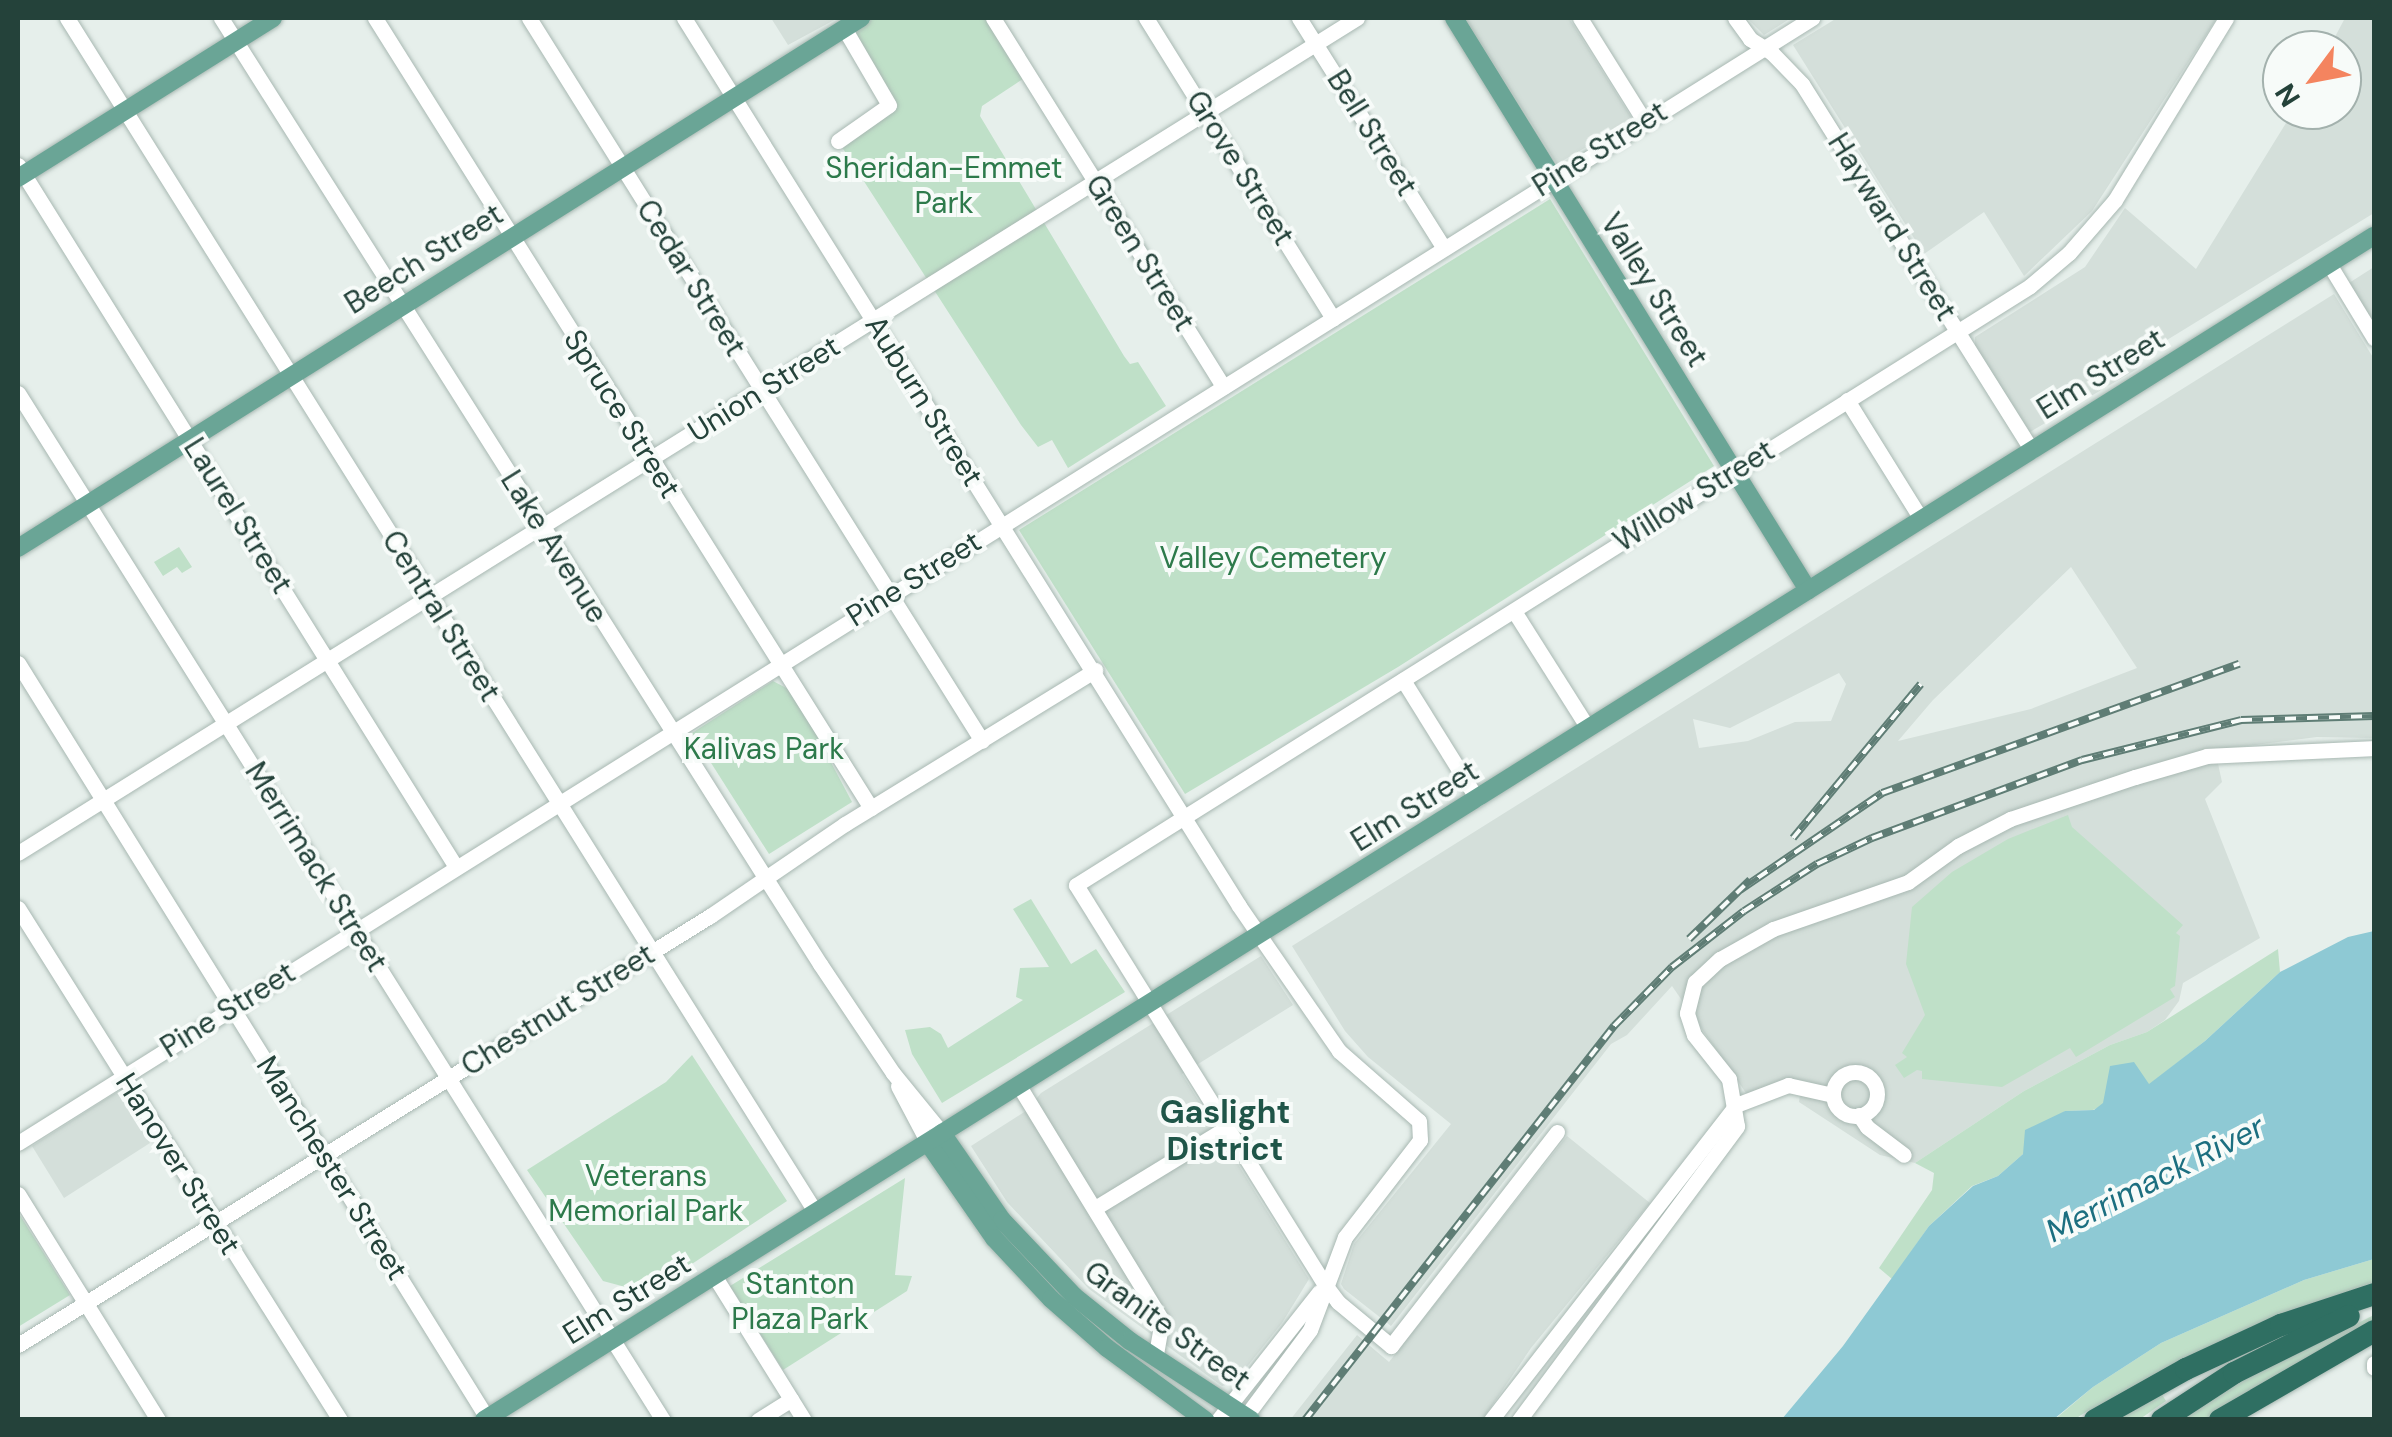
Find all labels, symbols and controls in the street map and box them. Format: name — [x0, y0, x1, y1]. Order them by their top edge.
north arrow — [2262, 30, 2362, 130]
street label: Bell Street — [1319, 63, 1425, 203]
text: N — [2267, 77, 2309, 114]
street label: Grove Street — [1178, 84, 1302, 252]
street label: Pine Street — [1526, 93, 1674, 205]
street label: Hayward Street — [1820, 127, 1964, 327]
park label: Sheridan-Emmet Park — [825, 150, 1063, 220]
street label: Green Street — [1078, 168, 1202, 338]
street label: Cedar Street — [629, 193, 753, 363]
street label: Beech Street — [338, 196, 510, 322]
street label: Valley Street — [1593, 207, 1715, 373]
street label: Auburn Street — [857, 309, 991, 493]
street label: Elm Street — [2031, 321, 2171, 427]
street label: Spruce Street — [556, 323, 688, 505]
street label: Union Street — [681, 328, 847, 450]
street label: Laurel Street — [176, 432, 300, 600]
street label: Willow Street — [1607, 432, 1781, 560]
street label: Lake Avenue — [493, 464, 615, 630]
street label: Pine Street — [840, 523, 988, 635]
street label: Central Street — [374, 524, 508, 708]
park label: Valley Cemetery — [1159, 540, 1387, 576]
park label: Kalivas Park — [684, 731, 844, 767]
street label: Elm Street — [1345, 753, 1485, 859]
street label: Merrimack Street — [237, 756, 395, 978]
street label: Chestnut Street — [455, 936, 661, 1084]
street label: Pine Street — [154, 954, 302, 1066]
street label: Manchester Street — [249, 1049, 415, 1287]
street label: Hanover Street — [108, 1067, 248, 1261]
district label: Gaslight District — [1160, 1094, 1290, 1169]
water label: Merrimack River — [2039, 1107, 2271, 1251]
park label: Veterans Memorial Park — [548, 1158, 744, 1228]
street label: Elm Street — [557, 1246, 697, 1352]
street label: Granite Street — [1077, 1254, 1257, 1398]
park label: Stanton Plaza Park — [731, 1266, 869, 1336]

